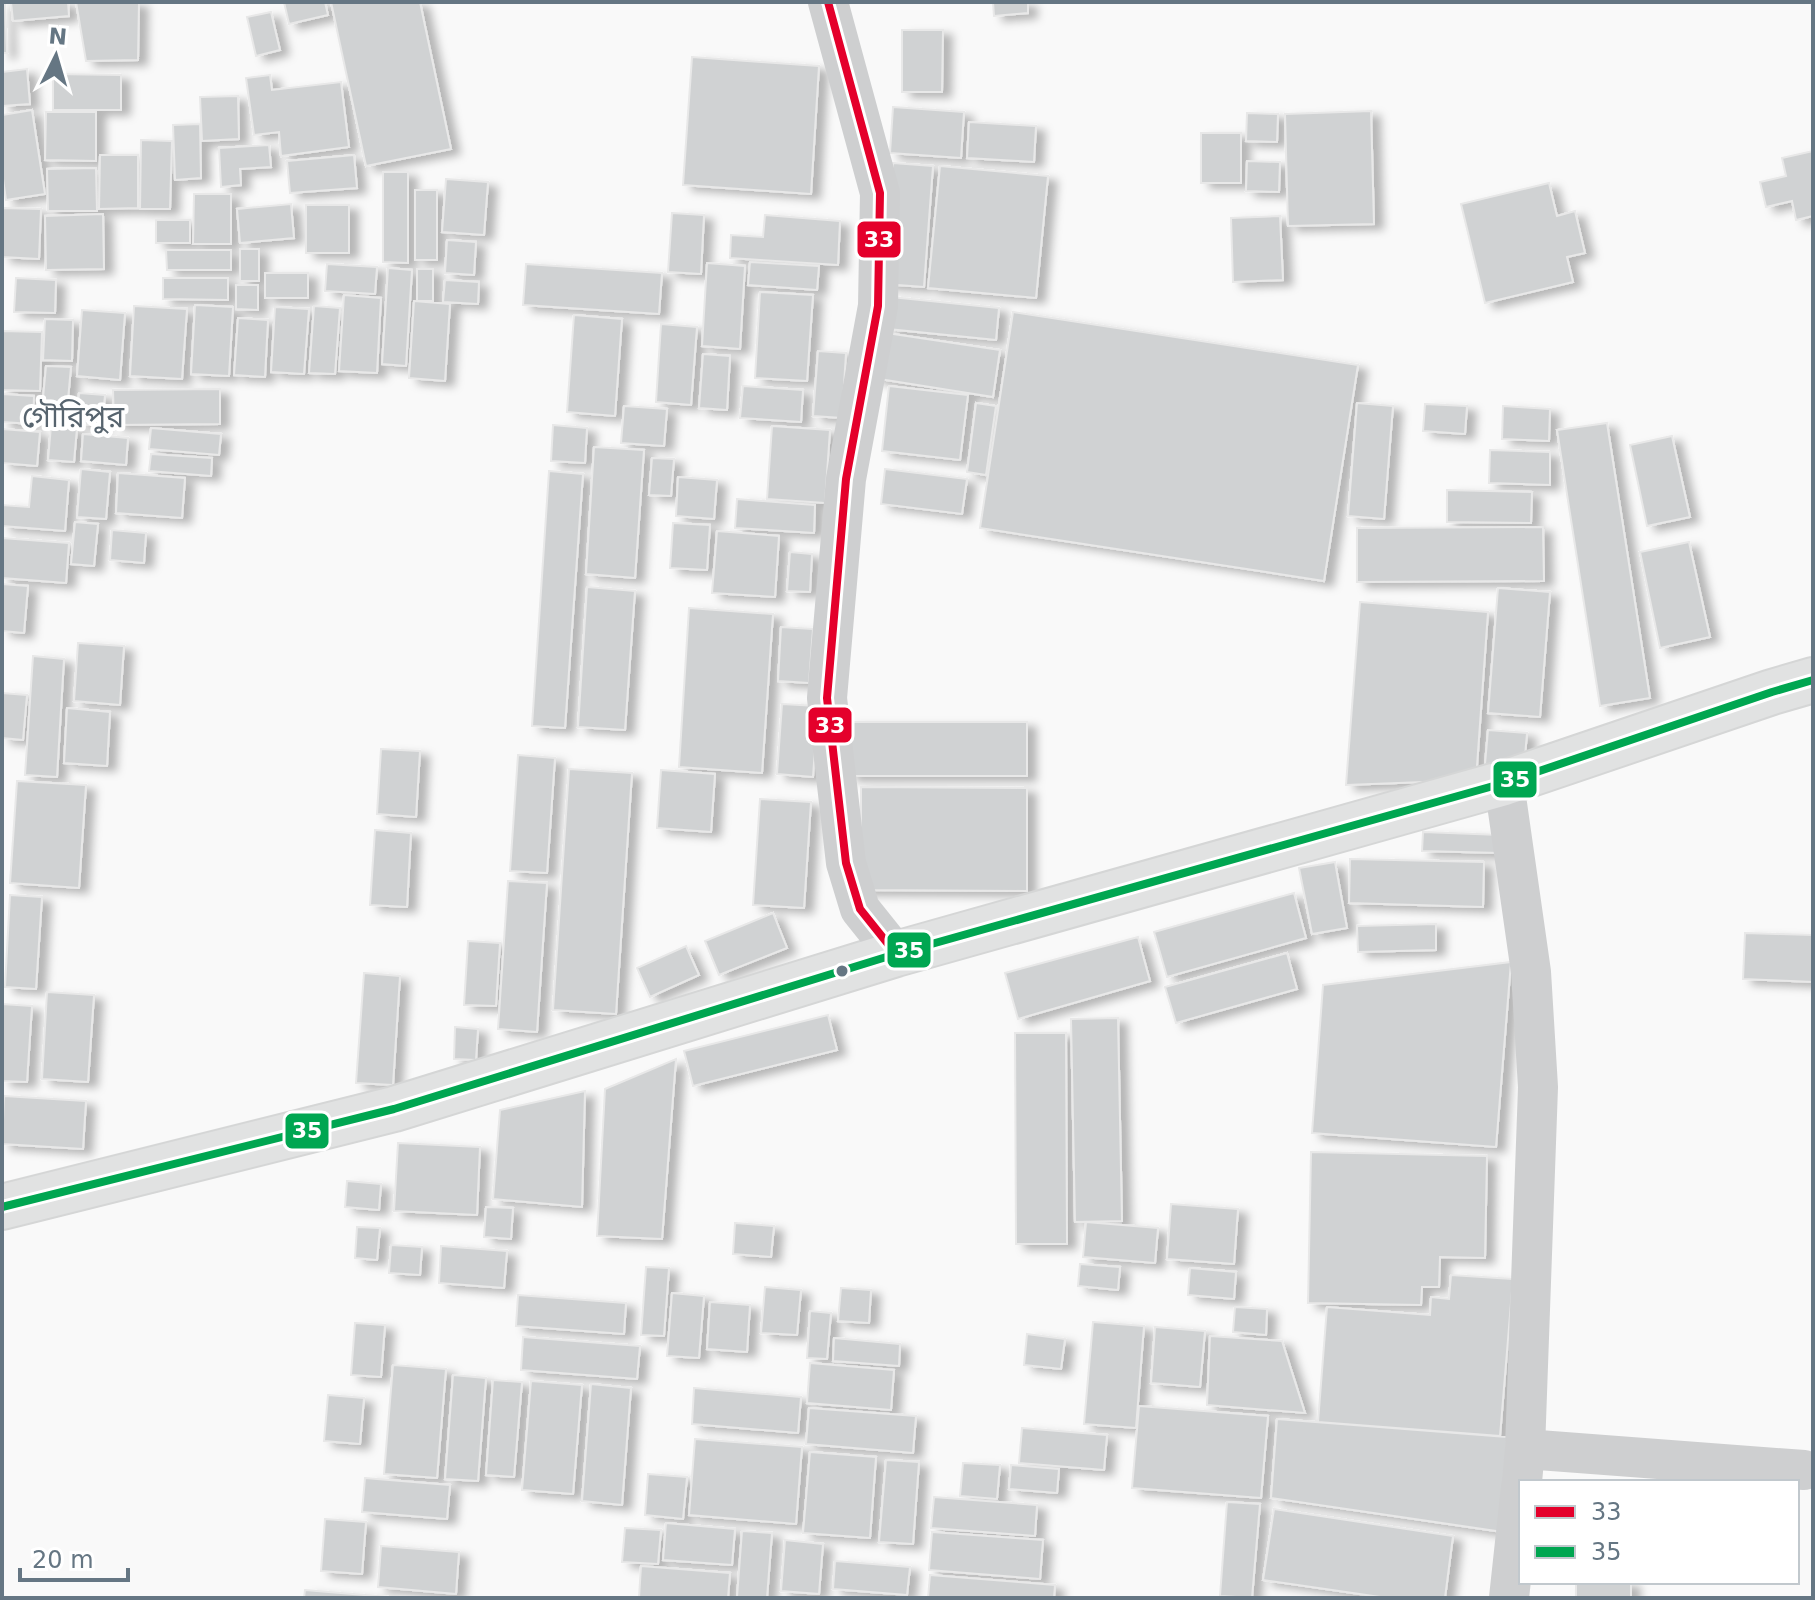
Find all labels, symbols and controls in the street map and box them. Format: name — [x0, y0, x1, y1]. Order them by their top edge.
north arrow — [16, 16, 96, 96]
text: N — [47, 23, 68, 50]
line badge: 33 — [856, 220, 902, 259]
text: 33 — [864, 227, 894, 252]
district label: গৌরিপুর — [22, 399, 125, 434]
line badge: 33 — [807, 706, 853, 744]
text: 33 — [815, 713, 845, 738]
line badge: 35 — [1492, 760, 1538, 799]
text: 35 — [1500, 767, 1530, 792]
line badge: 35 — [886, 931, 932, 969]
text: 35 — [894, 938, 924, 963]
unlabelled marker — [834, 963, 850, 979]
line badge: 35 — [284, 1112, 330, 1150]
text: 35 — [292, 1118, 322, 1143]
legend — [1519, 1480, 1799, 1584]
text: 33 — [1591, 1498, 1622, 1526]
scale bar — [20, 1532, 128, 1582]
text: 35 — [1591, 1538, 1622, 1566]
text: 20 m — [32, 1546, 94, 1574]

